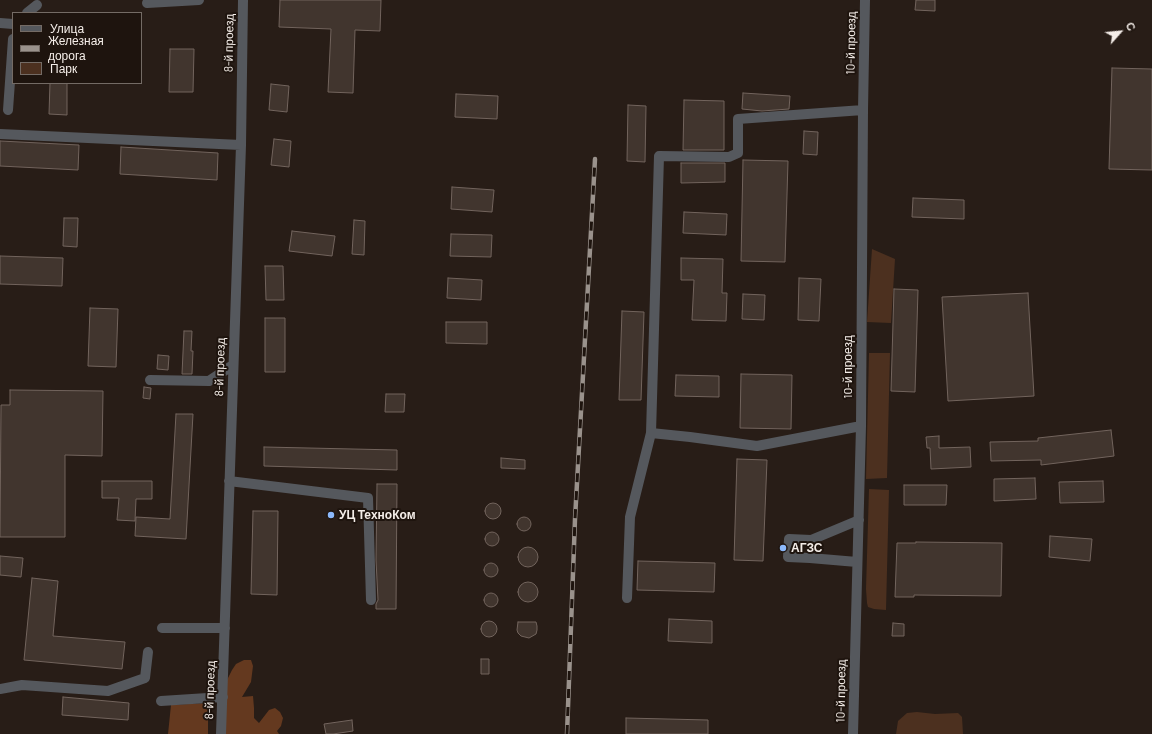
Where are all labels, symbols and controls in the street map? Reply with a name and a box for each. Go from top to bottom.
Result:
street label: 10-й проезд [843,11,859,75]
legend [12,12,142,84]
north arrow [1100,12,1140,52]
street label: 8-й проезд [221,14,237,72]
text: С [1124,20,1139,33]
text: Улица [50,21,84,35]
text: Железная дорога [48,33,104,62]
text: Парк [50,61,77,75]
street label: 10-й проезд [841,335,855,399]
street label: 8-й проезд [212,337,228,397]
place label: УЦ ТехноКом [339,508,416,522]
marker: УЦ ТехноКом [326,510,336,520]
place label: АГЗС [791,541,822,555]
marker: АГЗС [778,543,788,553]
street label: 10-й проезд [833,659,849,723]
street label: 8-й проезд [202,660,218,720]

